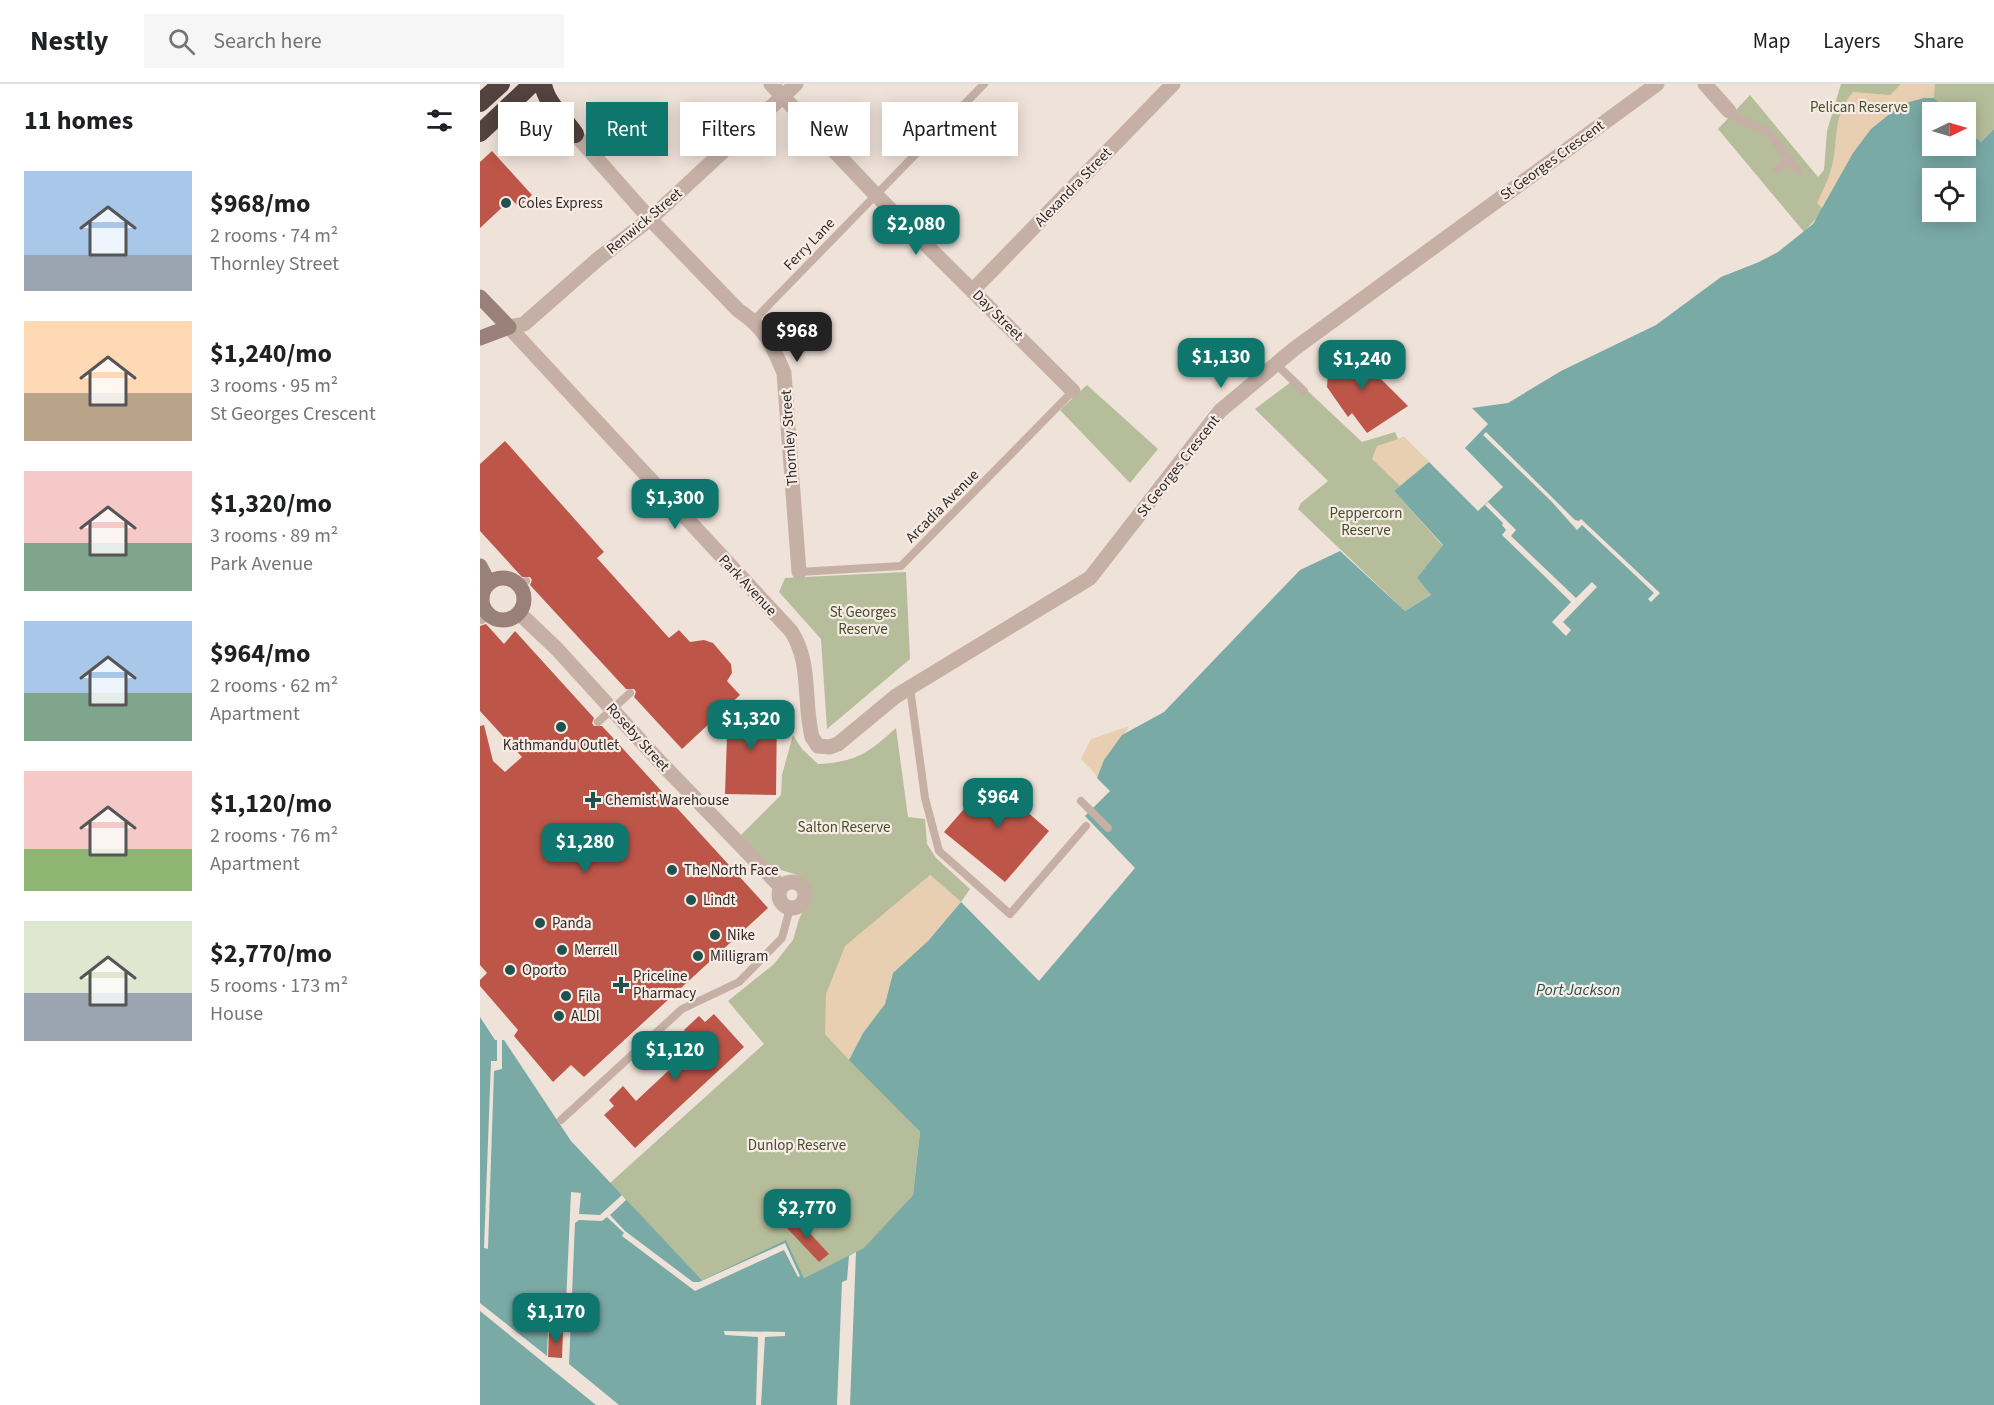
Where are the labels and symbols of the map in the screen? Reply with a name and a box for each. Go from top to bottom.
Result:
park label: Pelican Reserve [1810,97,1908,118]
north arrow [1922,102,1976,156]
street label: St Georges Crescent [1496,115,1609,205]
street label: Alexandra Street [1030,143,1117,232]
street label: Renwick Street [602,183,687,259]
place label: Coles Express [518,193,603,214]
marker: Coles Express [499,196,513,210]
pin: $2,080 [867,205,965,256]
street label: Ferry Lane [779,213,840,275]
street label: Day Street [967,285,1028,346]
pin: $968 [761,312,833,363]
pin: $1,130 [1172,338,1270,389]
pin: $1,240 [1313,340,1411,391]
street label: Thornley Street [776,389,803,487]
street label: St Georges Crescent [1132,411,1225,522]
street label: Arcadia Avenue [901,465,984,548]
pin: $1,300 [626,479,724,530]
park label: Peppercorn Reserve [1330,503,1402,541]
street label: Park Avenue [714,550,782,621]
park label: St Georges Reserve [830,602,896,640]
street label: Roseby Street [601,698,674,776]
pin: $1,320 [702,700,800,751]
marker: Kathmandu Outlet [554,720,568,734]
place label: Kathmandu Outlet [503,735,619,756]
pin: $964 [962,778,1034,829]
place label: Chemist Warehouse [605,790,729,811]
marker: Chemist Warehouse [586,793,600,807]
park label: Salton Reserve [797,817,891,838]
pin: $1,280 [536,823,634,874]
place label: The North Face [684,860,778,881]
marker: The North Face [665,863,679,877]
place label: Lindt [703,890,736,911]
marker: Lindt [684,893,698,907]
place label: Panda [552,913,592,934]
marker: Panda [533,916,547,930]
place label: Nike [727,925,755,946]
marker: Nike [708,928,722,942]
place label: Merrell [574,940,618,961]
marker: Merrell [555,943,569,957]
place label: Milligram [710,946,768,967]
marker: Milligram [691,949,705,963]
place label: Oporto [522,960,567,981]
marker: Oporto [503,963,517,977]
place label: Priceline Pharmacy [633,966,696,1004]
marker: Priceline Pharmacy [614,978,628,992]
water label: Port Jackson [1536,979,1620,1001]
place label: Fila [578,986,601,1007]
marker: Fila [559,989,573,1003]
place label: ALDI [571,1006,600,1027]
marker: ALDI [552,1009,566,1023]
pin: $1,120 [626,1031,724,1082]
park label: Dunlop Reserve [748,1135,846,1156]
pin: $2,770 [758,1189,856,1240]
pin: $1,170 [507,1293,605,1344]

